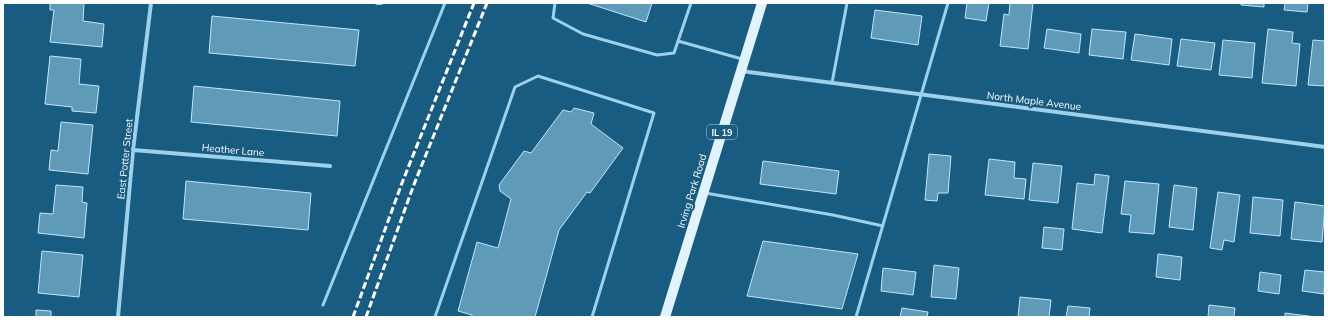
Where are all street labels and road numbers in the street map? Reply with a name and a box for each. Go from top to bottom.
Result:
street label: North Maple Avenue [986,89,1082,113]
street label: East Potter Street [114,118,136,200]
road number: IL 19 [707,125,737,139]
street label: Heather Lane [201,141,265,159]
street label: Irving Park Road [675,152,709,230]

